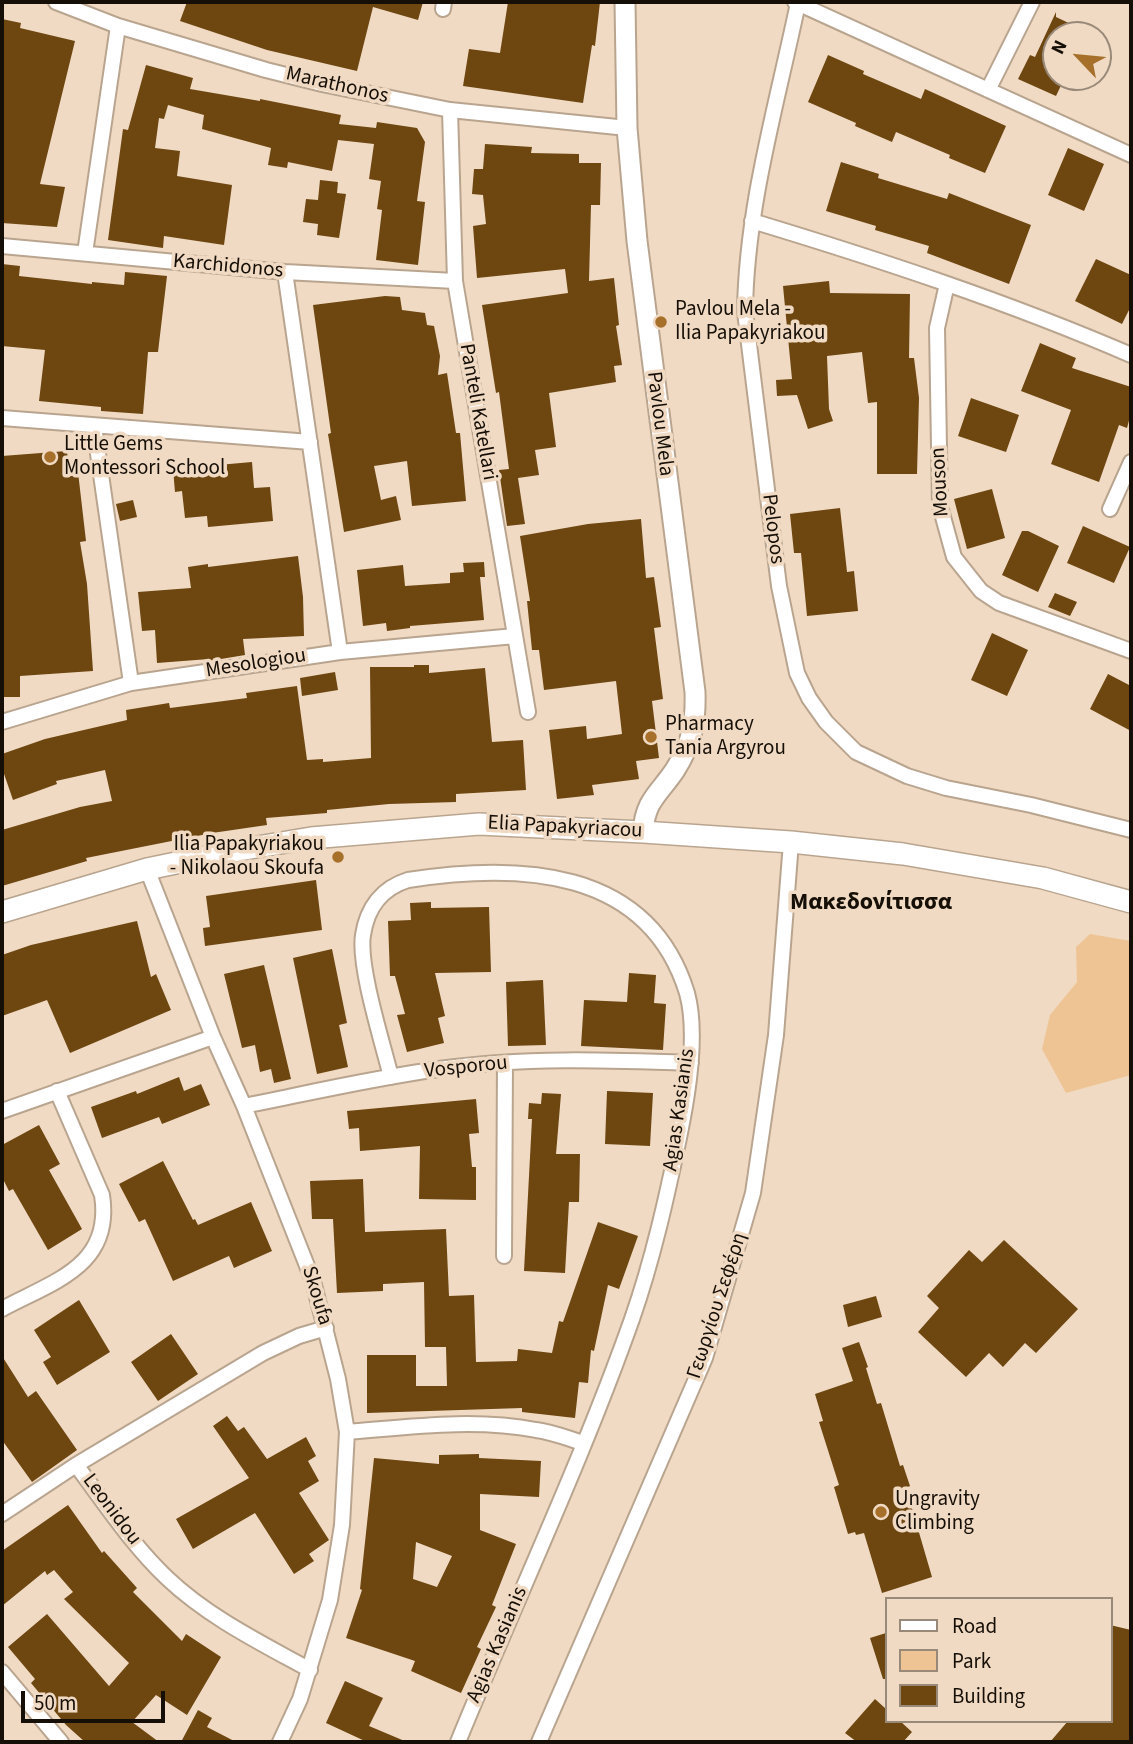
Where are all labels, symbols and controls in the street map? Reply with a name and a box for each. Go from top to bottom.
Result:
north arrow [1042,21,1112,91]
text: N [1045,36,1074,59]
street label: Marathonos [283,62,391,110]
street label: Karchidonos [172,250,284,284]
place label: Pavlou Mela - Ilia Papakyriakou [675,297,825,347]
marker: Pavlou Mela - Ilia Papakyriakou [653,314,669,330]
street label: Panteli Katellari [453,342,501,482]
street label: Pavlou Mela [640,370,678,478]
place label: Little Gems Montessori School [64,432,225,482]
street label: Mouson [927,447,955,517]
marker: Little Gems Montessori School [42,449,58,465]
street label: Pelopos [755,493,789,565]
street label: Mesologiou [204,644,308,684]
place label: Pharmacy Tania Argyrou [665,712,786,762]
marker: Pharmacy Tania Argyrou [643,729,659,745]
street label: Elia Papakyriacou [487,811,643,845]
place label: Ilia Papakyriakou - Nikolaou Skoufa [170,832,324,882]
marker: Ilia Papakyriakou - Nikolaou Skoufa [330,849,346,865]
district label: Μακεδονίτισσα [790,890,952,918]
street label: Agias Kasianis [659,1047,701,1173]
street label: Vosporou [423,1051,509,1085]
street label: Γεωργίου Σεφέρη [683,1230,753,1382]
street label: Skoufa [295,1263,337,1329]
street label: Leonidou [76,1469,146,1551]
place label: Ungravity Climbing [895,1487,980,1537]
marker: Ungravity Climbing [873,1504,889,1520]
street label: Agias Kasianis [462,1583,534,1707]
legend [884,1597,1112,1723]
text: Road [952,1611,997,1641]
text: Park [952,1646,991,1676]
scale bar [24,1678,168,1722]
text: Building [952,1681,1025,1711]
text: 50 m [34,1688,76,1718]

